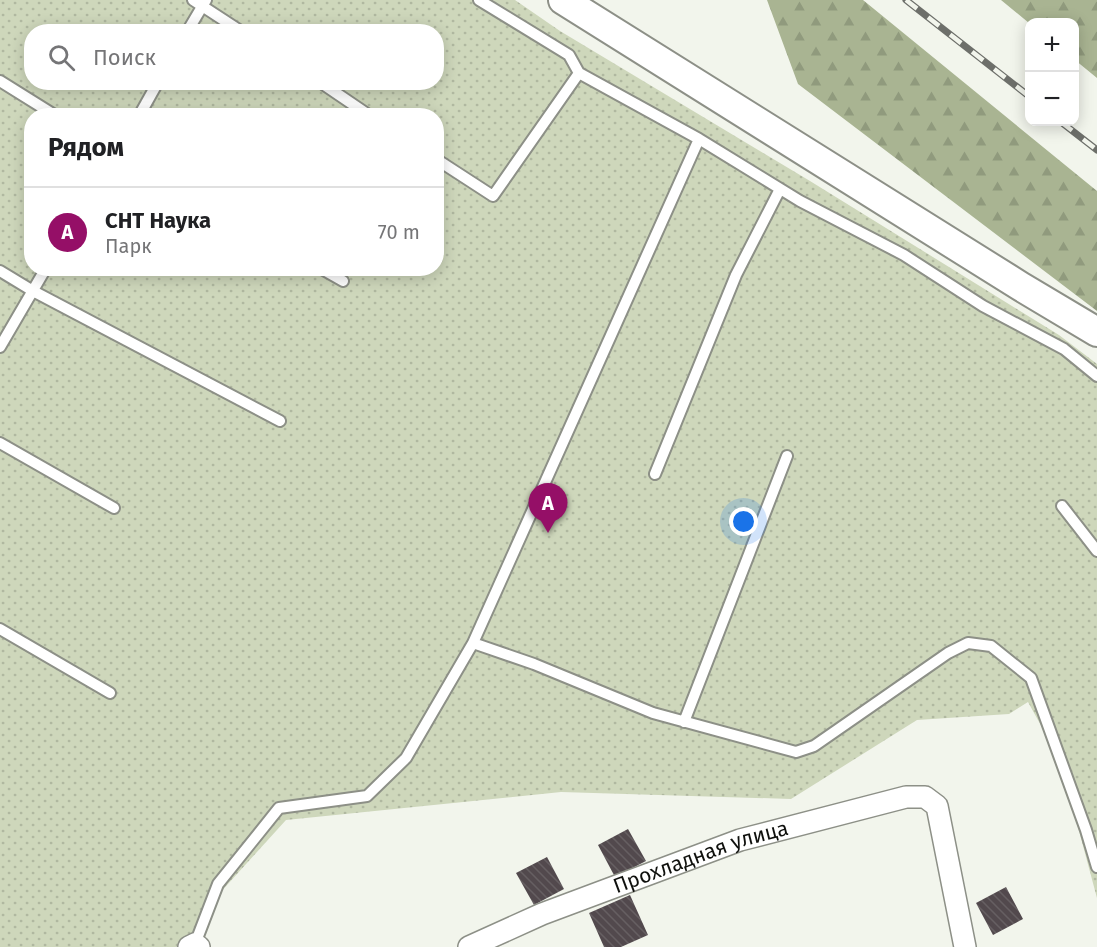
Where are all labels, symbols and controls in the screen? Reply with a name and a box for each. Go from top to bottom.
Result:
map controls [1025,18,1079,126]
button: + [1025,18,1079,72]
search box [24,24,444,90]
icon: search [45,41,78,74]
text: Поиск [93,44,156,71]
button: − [1025,72,1079,126]
text: Рядом [48,132,124,163]
text: СНТ Наука [105,207,211,234]
text: A [62,220,73,244]
text: 70 m [378,220,420,244]
text: Парк [105,234,152,258]
pin: A [528,484,568,533]
your location [729,507,758,536]
street label: Прохладная улица [610,815,791,899]

